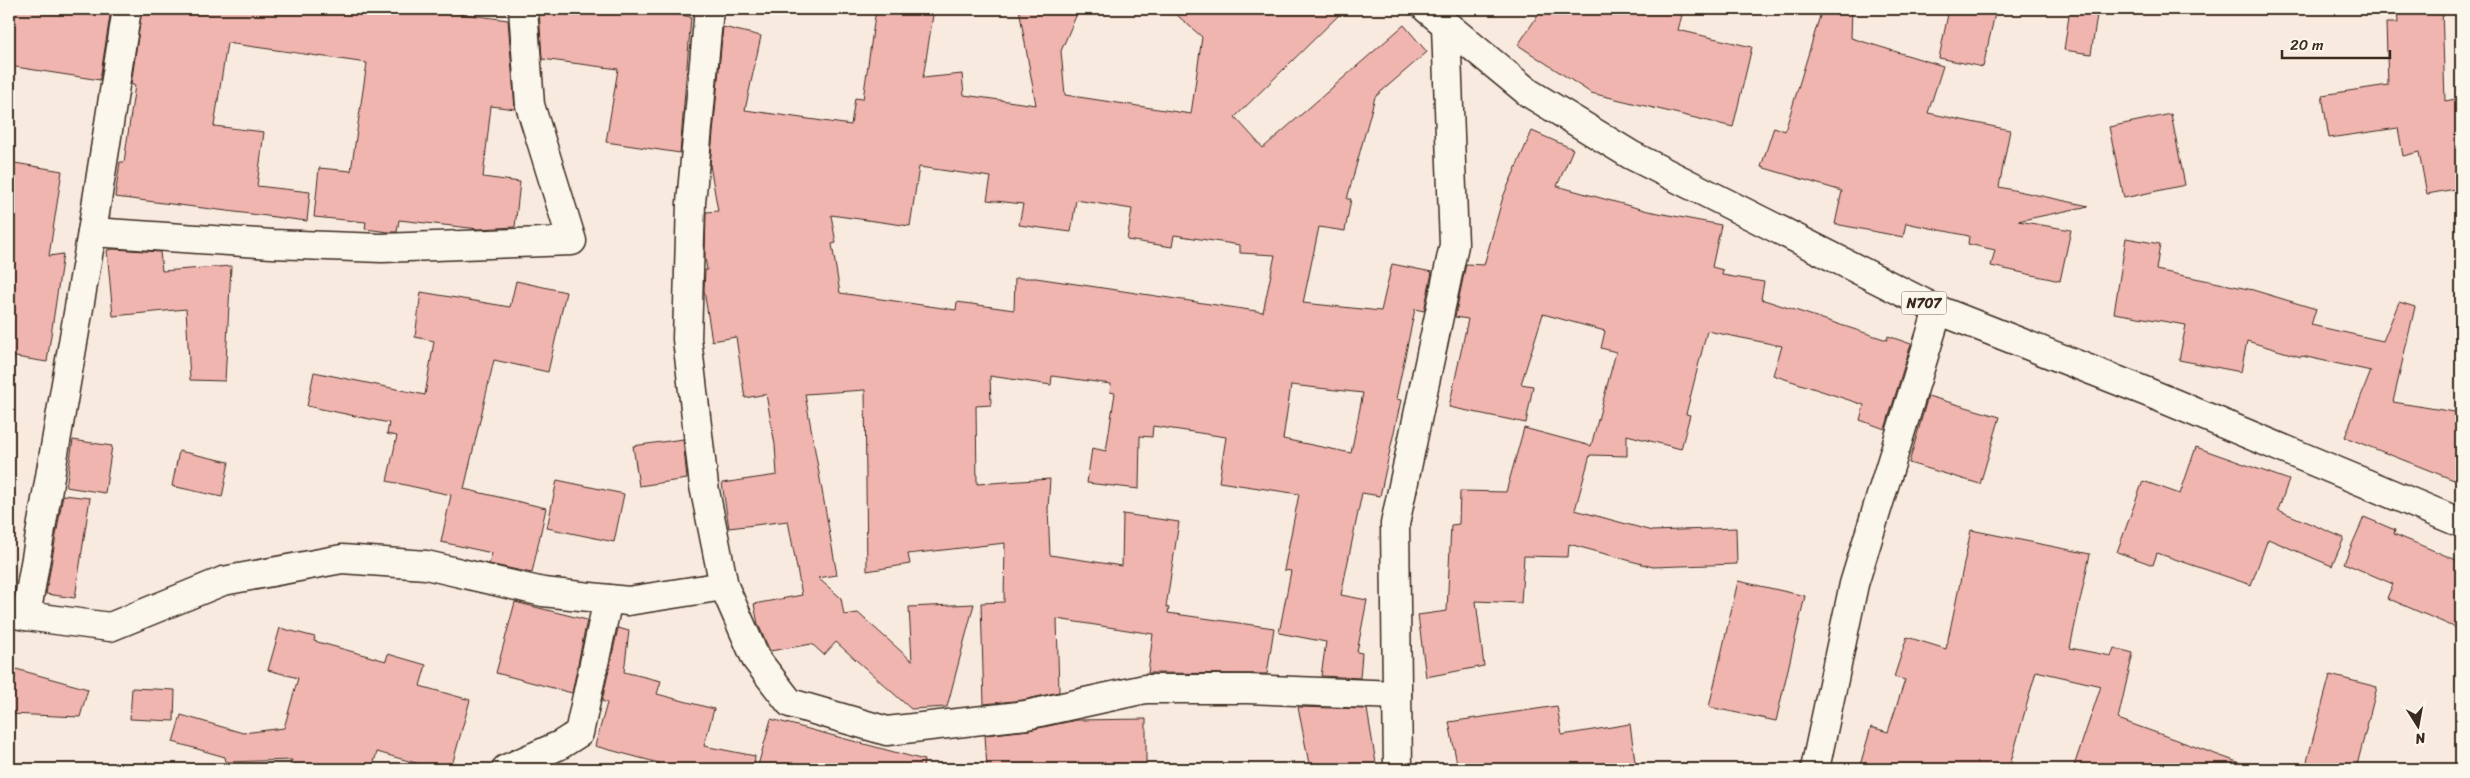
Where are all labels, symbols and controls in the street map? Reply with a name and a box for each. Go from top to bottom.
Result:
scale bar [2282,28,2390,60]
text: 20 m [2290,32,2324,58]
road number: N707 [1902,292,1946,314]
north arrow [2392,700,2442,750]
text: N [2413,725,2429,752]

